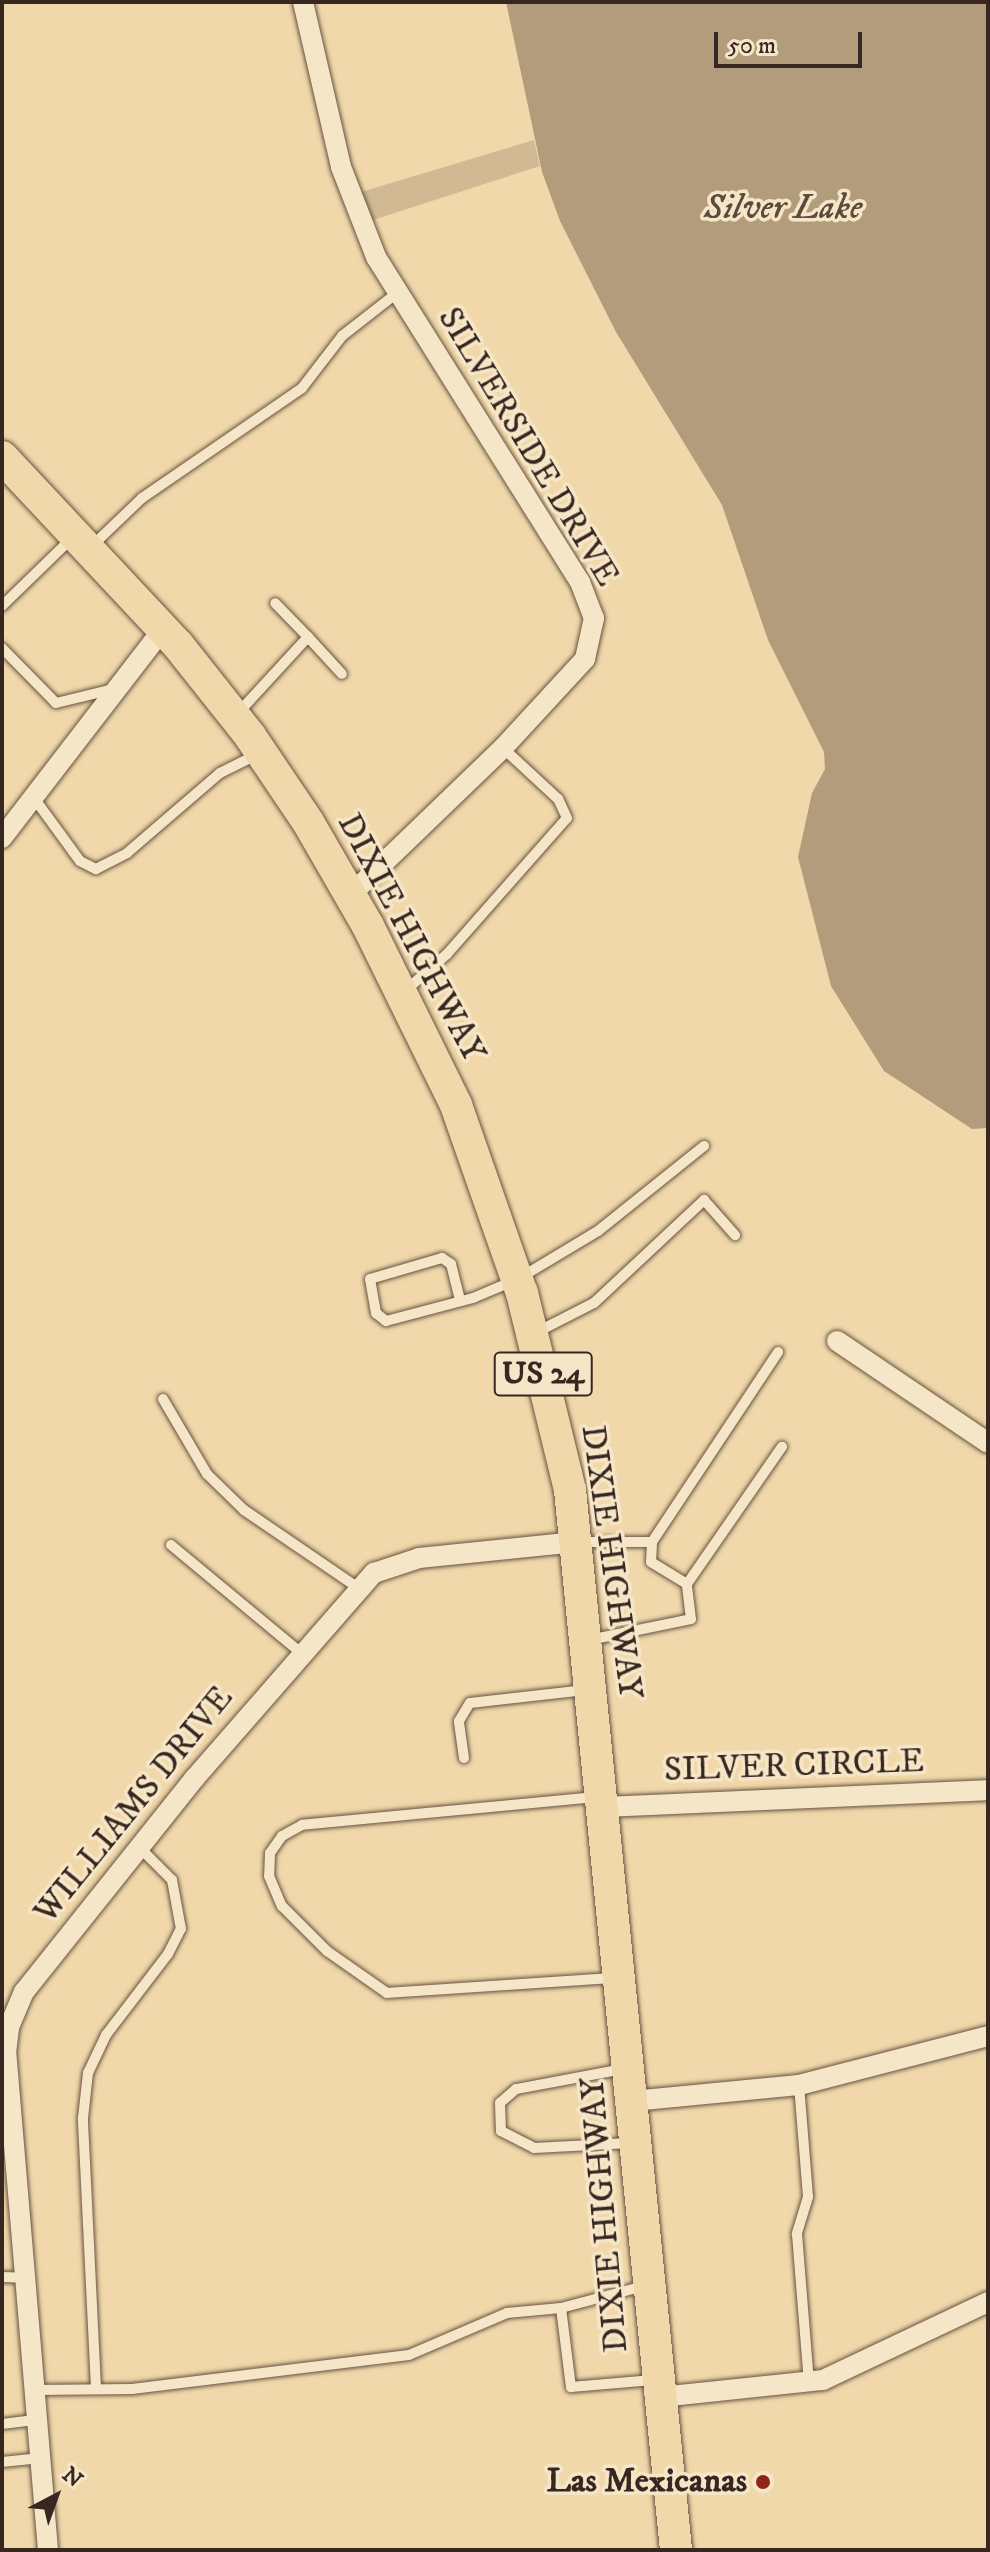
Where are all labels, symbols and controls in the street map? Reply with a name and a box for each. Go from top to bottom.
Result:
scale bar [718,16,866,66]
text: 50 m [728,31,776,61]
water label: Silver Lake [704,186,862,230]
street label: SILVERSIDE DRIVE [429,300,627,594]
street label: DIXIE HIGHWAY [328,807,494,1069]
road number: US 24 [493,1346,593,1402]
street label: DIXIE HIGHWAY [572,1422,650,1702]
street label: WILLIAMS DRIVE [26,1678,242,1932]
street label: SILVER CIRCLE [663,1741,925,1791]
street label: DIXIE HIGHWAY [573,2076,637,2354]
north arrow [16,2456,96,2536]
text: N [56,2461,88,2494]
place label: Las Mexicanas [547,2462,747,2502]
marker: Las Mexicanas [754,2473,772,2491]

